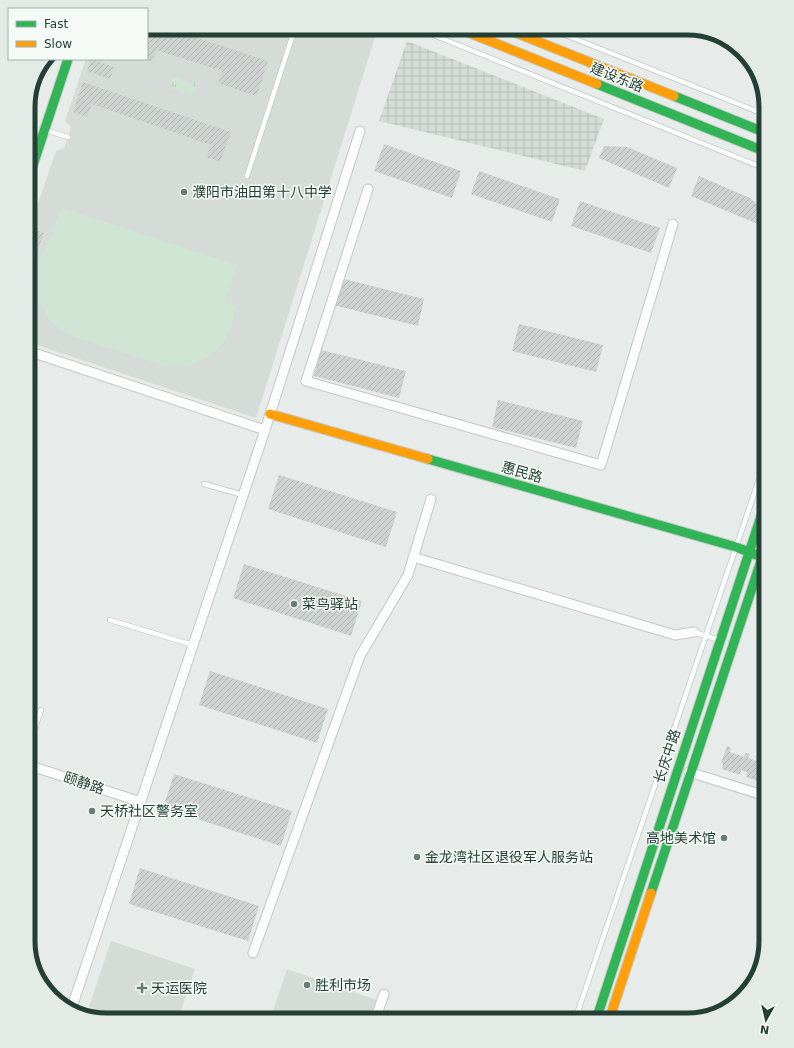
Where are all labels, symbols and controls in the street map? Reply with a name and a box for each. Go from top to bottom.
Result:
legend [8,8,148,60]
text: Fast [44,17,68,31]
text: Slow [44,37,72,51]
street label: 建设东路 [588,59,646,95]
place label: 濮阳市油田第十八中学 [192,184,332,200]
marker: 濮阳市油田第十八中学 [179,187,189,197]
street label: 惠民路 [500,459,544,485]
place label: 菜鸟驿站 [302,596,358,612]
marker: 菜鸟驿站 [289,599,299,609]
street label: 长庆中路 [651,727,683,785]
street label: 颐静路 [62,769,106,797]
place label: 天桥社区警务室 [100,803,198,819]
marker: 天桥社区警务室 [87,806,97,816]
place label: 高地美术馆 [646,830,716,846]
marker: 高地美术馆 [719,833,729,843]
place label: 金龙湾社区退役军人服务站 [425,849,593,865]
marker: 金龙湾社区退役军人服务站 [412,852,422,862]
place label: 胜利市场 [315,977,371,993]
place label: 天运医院 [151,980,207,996]
marker: 胜利市场 [302,980,312,990]
marker: 天运医院 [136,982,148,994]
north arrow [746,1000,786,1040]
text: N [759,1022,770,1036]

